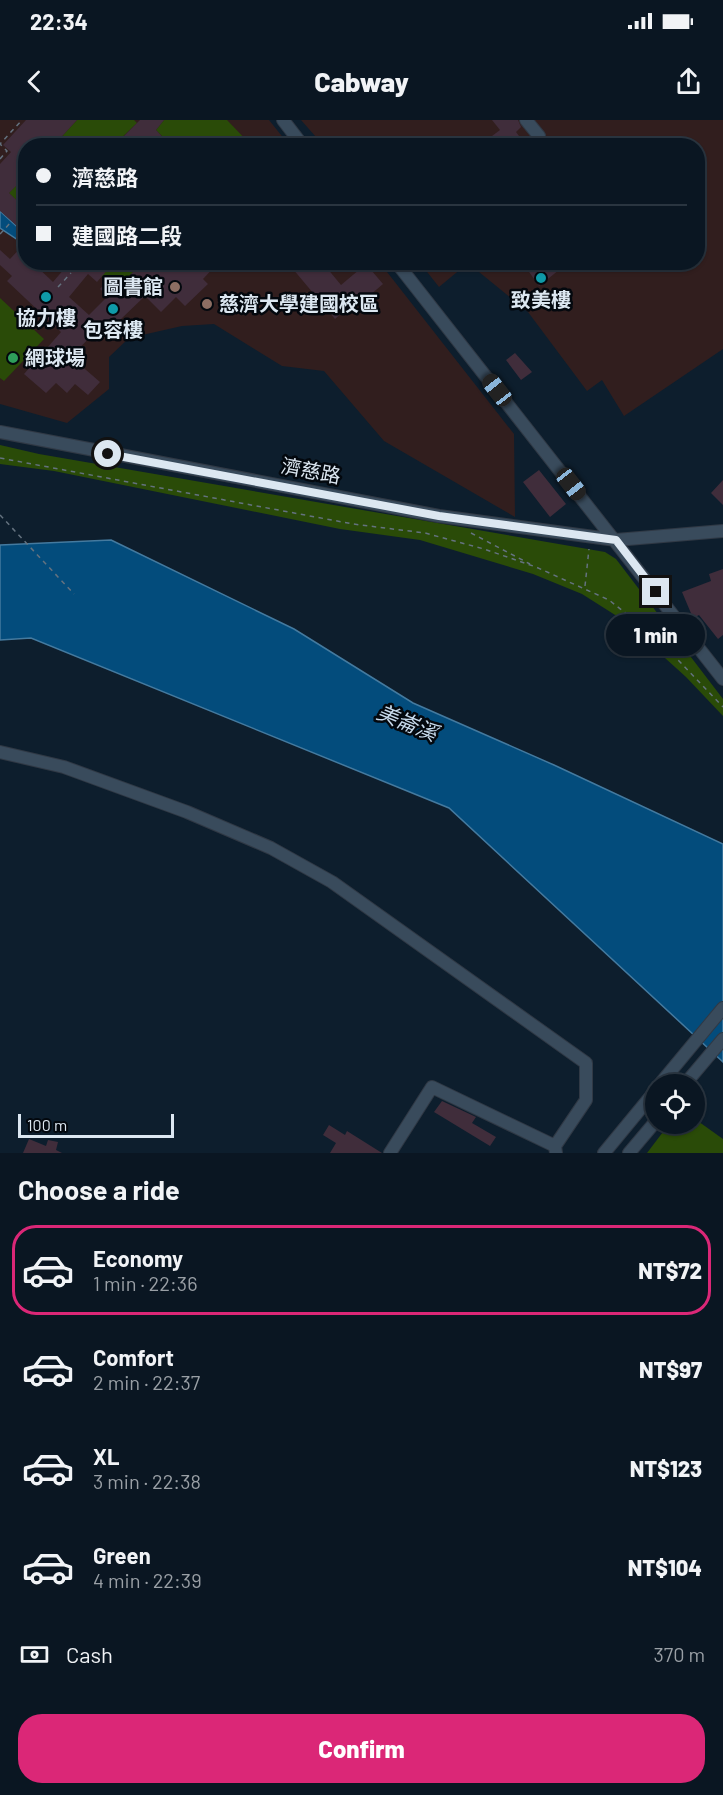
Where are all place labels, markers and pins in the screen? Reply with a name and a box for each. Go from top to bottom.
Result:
marker: 致美樓 [534,271,548,285]
place label: 圖書館 [103,274,163,298]
marker: 圖書館 [168,280,182,294]
place label: 致美樓 [511,287,571,311]
marker: 協力樓 [39,290,53,304]
place label: 慈濟大學建國校區 [219,291,379,315]
marker: 慈濟大學建國校區 [200,297,214,311]
marker: 包容樓 [106,302,120,316]
place label: 協力樓 [16,305,76,329]
place label: 包容樓 [83,317,143,341]
place label: 網球場 [25,345,85,369]
marker: 網球場 [6,351,20,365]

